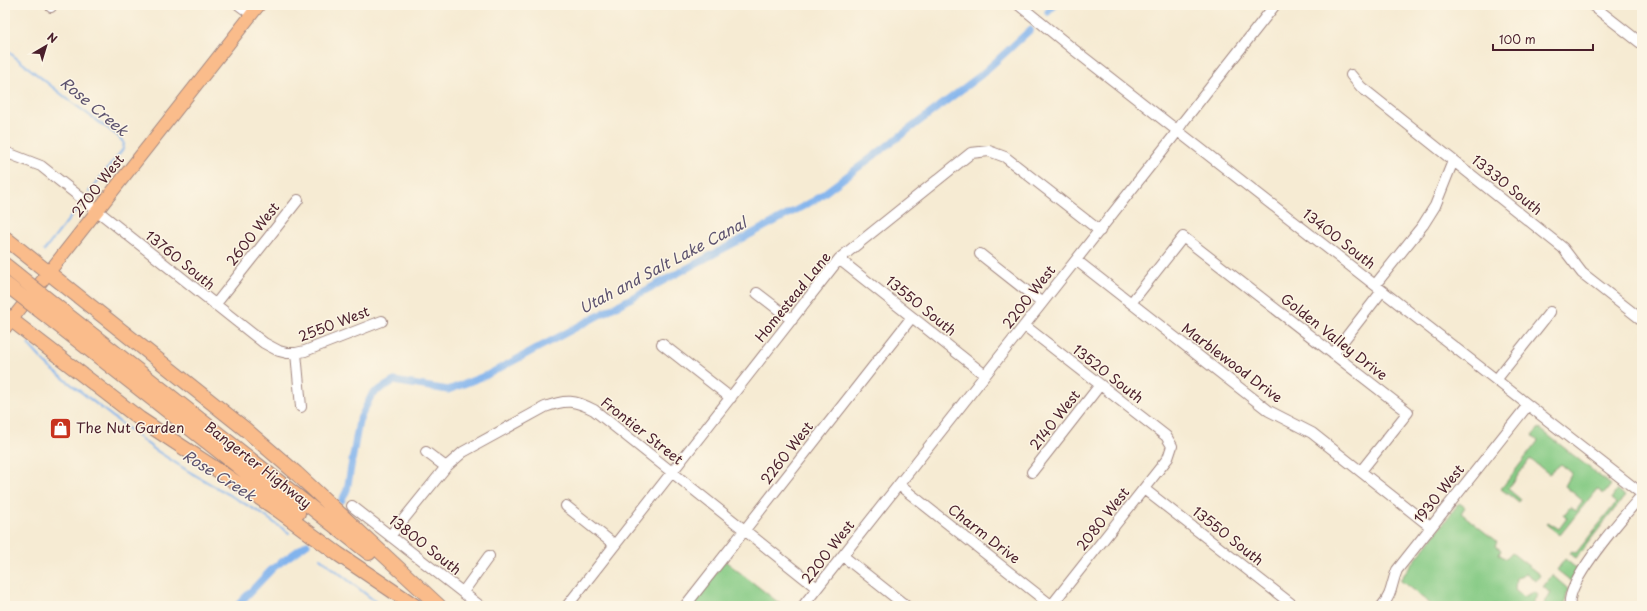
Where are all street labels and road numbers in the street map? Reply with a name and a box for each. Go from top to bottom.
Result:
street label: 2700 West [66,149,129,222]
street label: 13330 South [1467,150,1547,220]
street label: 2600 West [221,197,284,270]
street label: 13400 South [1298,203,1380,274]
street label: 13760 South [141,225,220,294]
street label: Homestead Lane [750,247,836,346]
street label: 2200 West [997,260,1060,333]
street label: 13550 South [882,271,961,341]
street label: Golden Valley Drive [1276,288,1392,385]
street label: 2550 West [295,300,373,347]
street label: Marblewood Drive [1177,318,1287,408]
street label: 13520 South [1068,339,1148,408]
street label: 2140 West [1024,385,1085,454]
street label: Frontier Street [597,392,688,470]
street label: Bangerter Highway [201,416,316,513]
street label: 2260 West [755,417,818,489]
street label: 1930 West [1408,459,1469,528]
street label: 2080 West [1071,482,1134,555]
street label: Charm Drive [944,499,1025,569]
street label: 13550 South [1188,501,1268,570]
street label: 13800 South [385,510,466,580]
street label: 2200 West [796,515,859,588]

